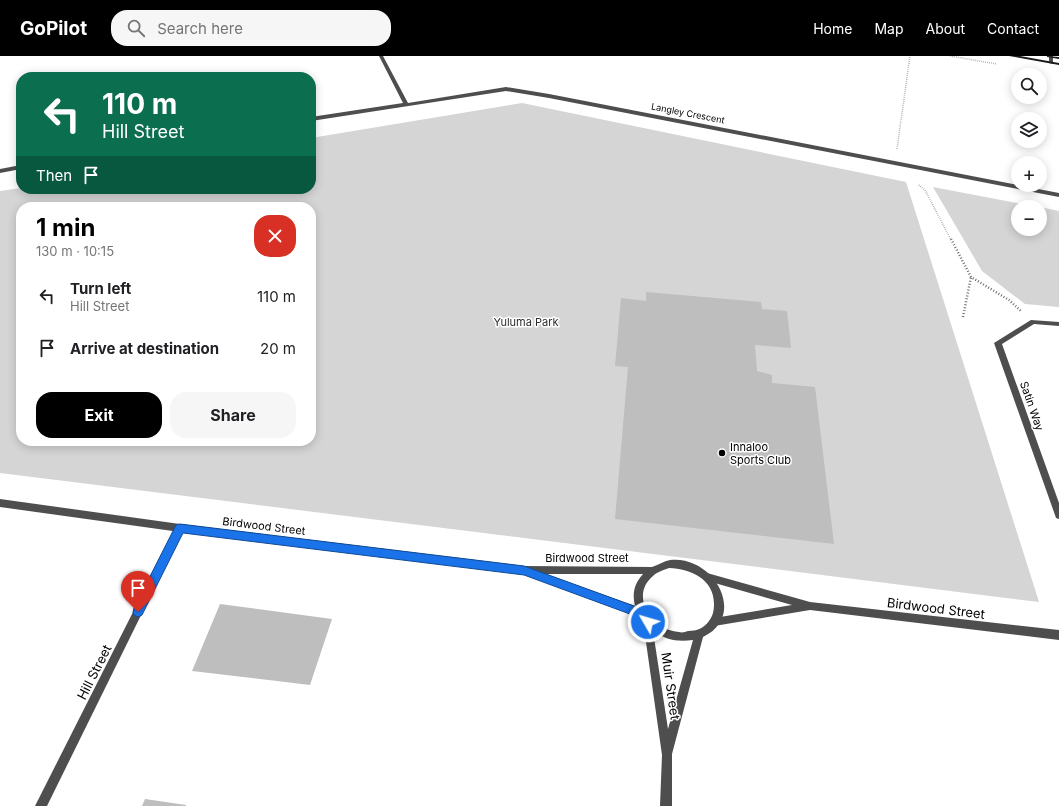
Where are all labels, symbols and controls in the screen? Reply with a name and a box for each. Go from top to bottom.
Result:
search box [111,10,391,46]
text: GoPilot [20,17,87,40]
icon: search [125,17,147,39]
text: Search here [157,19,243,38]
text: Home [813,20,852,37]
text: Map [874,20,904,37]
text: About [926,20,965,37]
text: Contact [987,20,1039,37]
map controls [1011,68,1047,236]
button: search [1011,68,1047,104]
text: 110 m [102,87,177,121]
icon: left [36,88,88,140]
street label: Langley Crescent [650,101,726,125]
button: layers [1011,112,1047,148]
text: Hill Street [102,121,184,142]
button: + [1011,156,1047,192]
icon: arrive [80,164,102,186]
text: Then [36,166,72,185]
button: − [1011,200,1047,236]
text: 1 min [36,213,95,242]
button: close [254,215,296,257]
text: 130 m · 10:15 [36,243,114,259]
text: Turn left [70,279,131,298]
icon: left [36,285,58,307]
text: 110 m [257,287,296,306]
text: Hill Street [70,298,129,314]
park label: Yuluma Park [493,315,559,329]
icon: arrive [36,337,58,359]
text: Arrive at destination [70,339,219,358]
text: 20 m [260,339,296,358]
street label: Satin Way [1017,379,1047,433]
button: Exit [36,392,162,438]
button: Share [170,392,296,438]
place label: Innaloo Sports Club [730,440,791,467]
marker: Innaloo Sports Club [717,448,727,458]
street label: Birdwood Street [222,514,307,538]
street label: Birdwood Street [545,551,629,565]
pin [121,571,155,612]
icon: arrive [127,577,149,599]
street label: Birdwood Street [886,594,986,622]
position arrow [627,601,669,643]
street label: Hill Street [73,642,115,702]
street label: Muir Street [658,651,684,721]

